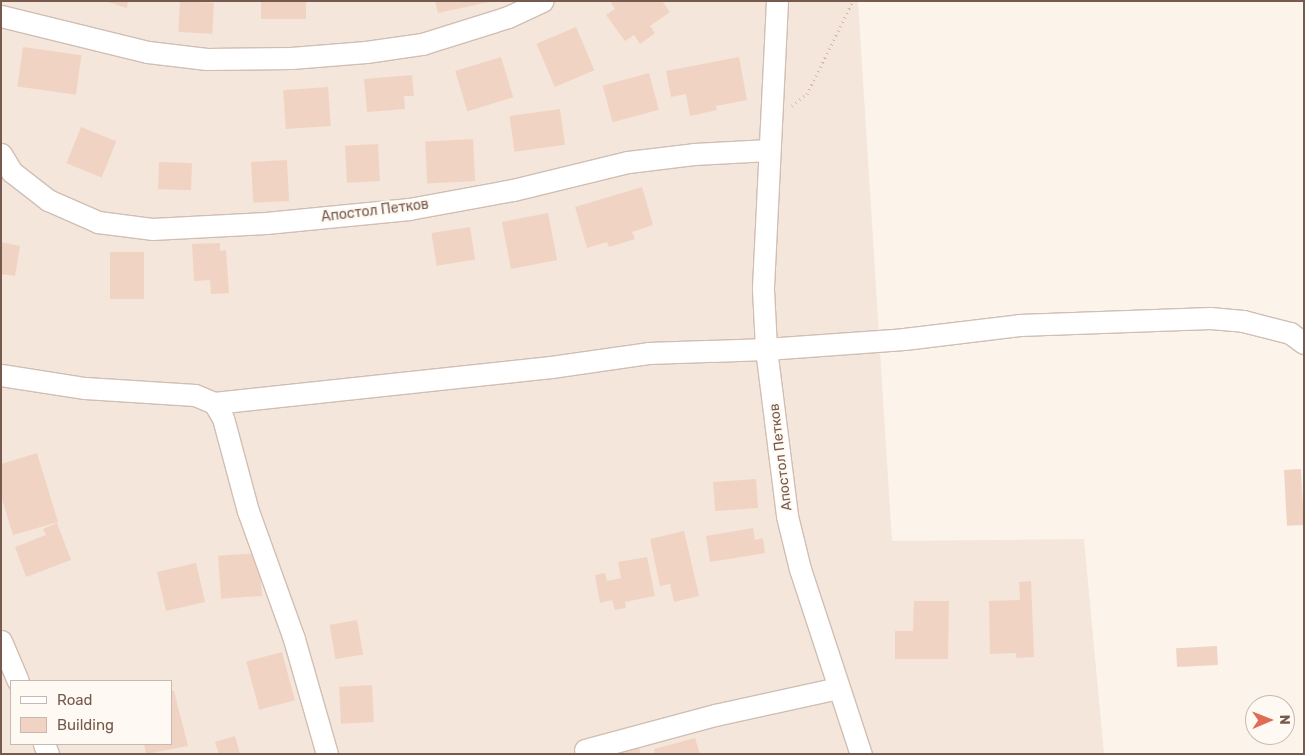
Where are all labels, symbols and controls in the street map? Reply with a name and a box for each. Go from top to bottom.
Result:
street label: Апостол Петков [320,196,430,226]
street label: Апостол Петков [766,402,796,512]
legend [10,680,172,745]
text: Road [57,691,93,709]
north arrow [1245,695,1295,745]
text: N [1276,715,1293,725]
text: Building [57,716,114,734]

